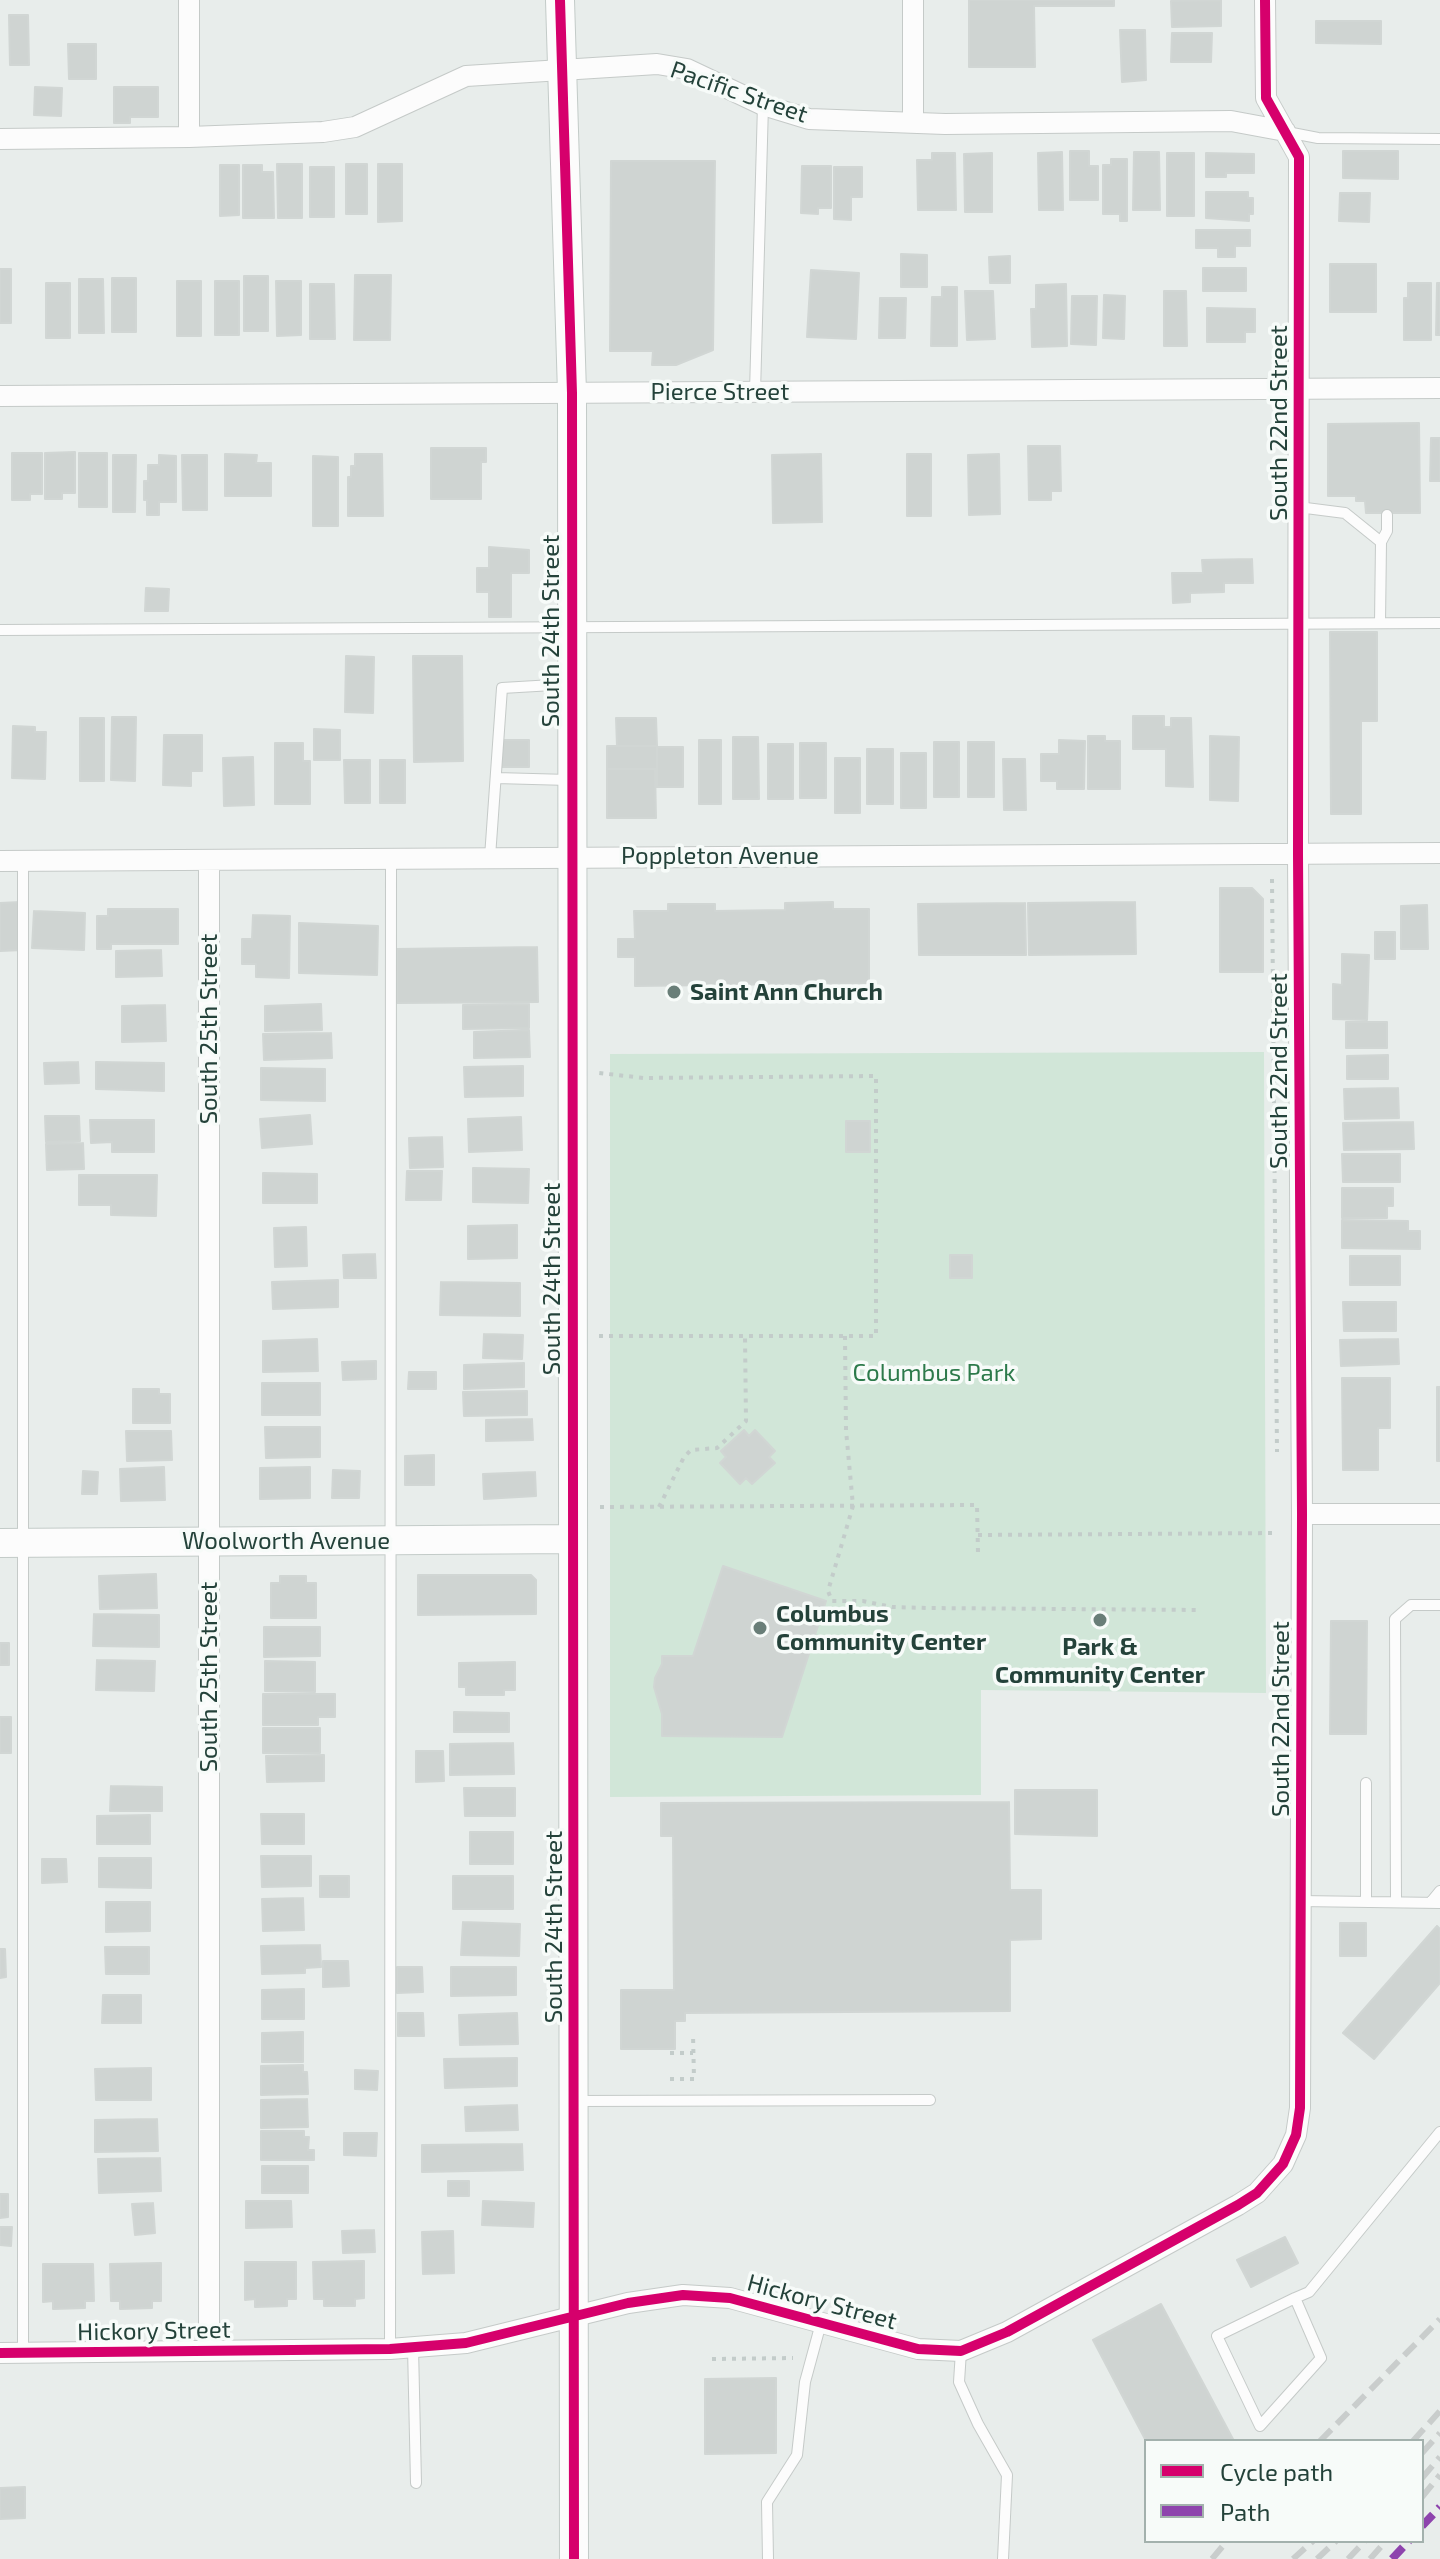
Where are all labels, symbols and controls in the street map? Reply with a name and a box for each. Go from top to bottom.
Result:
street label: Pacific Street [667,55,811,129]
street label: South 22nd Street [1265,325,1293,521]
street label: Pierce Street [651,378,789,406]
street label: South 24th Street [537,535,565,727]
street label: Poppleton Avenue [621,842,819,870]
street label: South 25th Street [195,934,223,1124]
street label: South 22nd Street [1265,973,1293,1169]
place label: Saint Ann Church [690,978,883,1006]
marker: Saint Ann Church [665,983,683,1001]
street label: South 24th Street [538,1183,566,1375]
park label: Columbus Park [852,1359,1016,1387]
street label: Woolworth Avenue [182,1527,390,1555]
street label: South 25th Street [195,1582,223,1772]
place label: Columbus Community Center [776,1600,986,1656]
marker: Park & Community Center [1091,1611,1109,1629]
marker: Columbus Community Center [751,1619,769,1637]
street label: South 22nd Street [1267,1621,1295,1817]
place label: Park & Community Center [995,1633,1205,1689]
street label: South 24th Street [540,1831,568,2023]
street label: Hickory Street [744,2268,900,2336]
street label: Hickory Street [77,2315,231,2347]
legend [1144,2439,1424,2543]
text: Cycle path [1220,2457,1333,2486]
text: Path [1220,2497,1270,2526]

